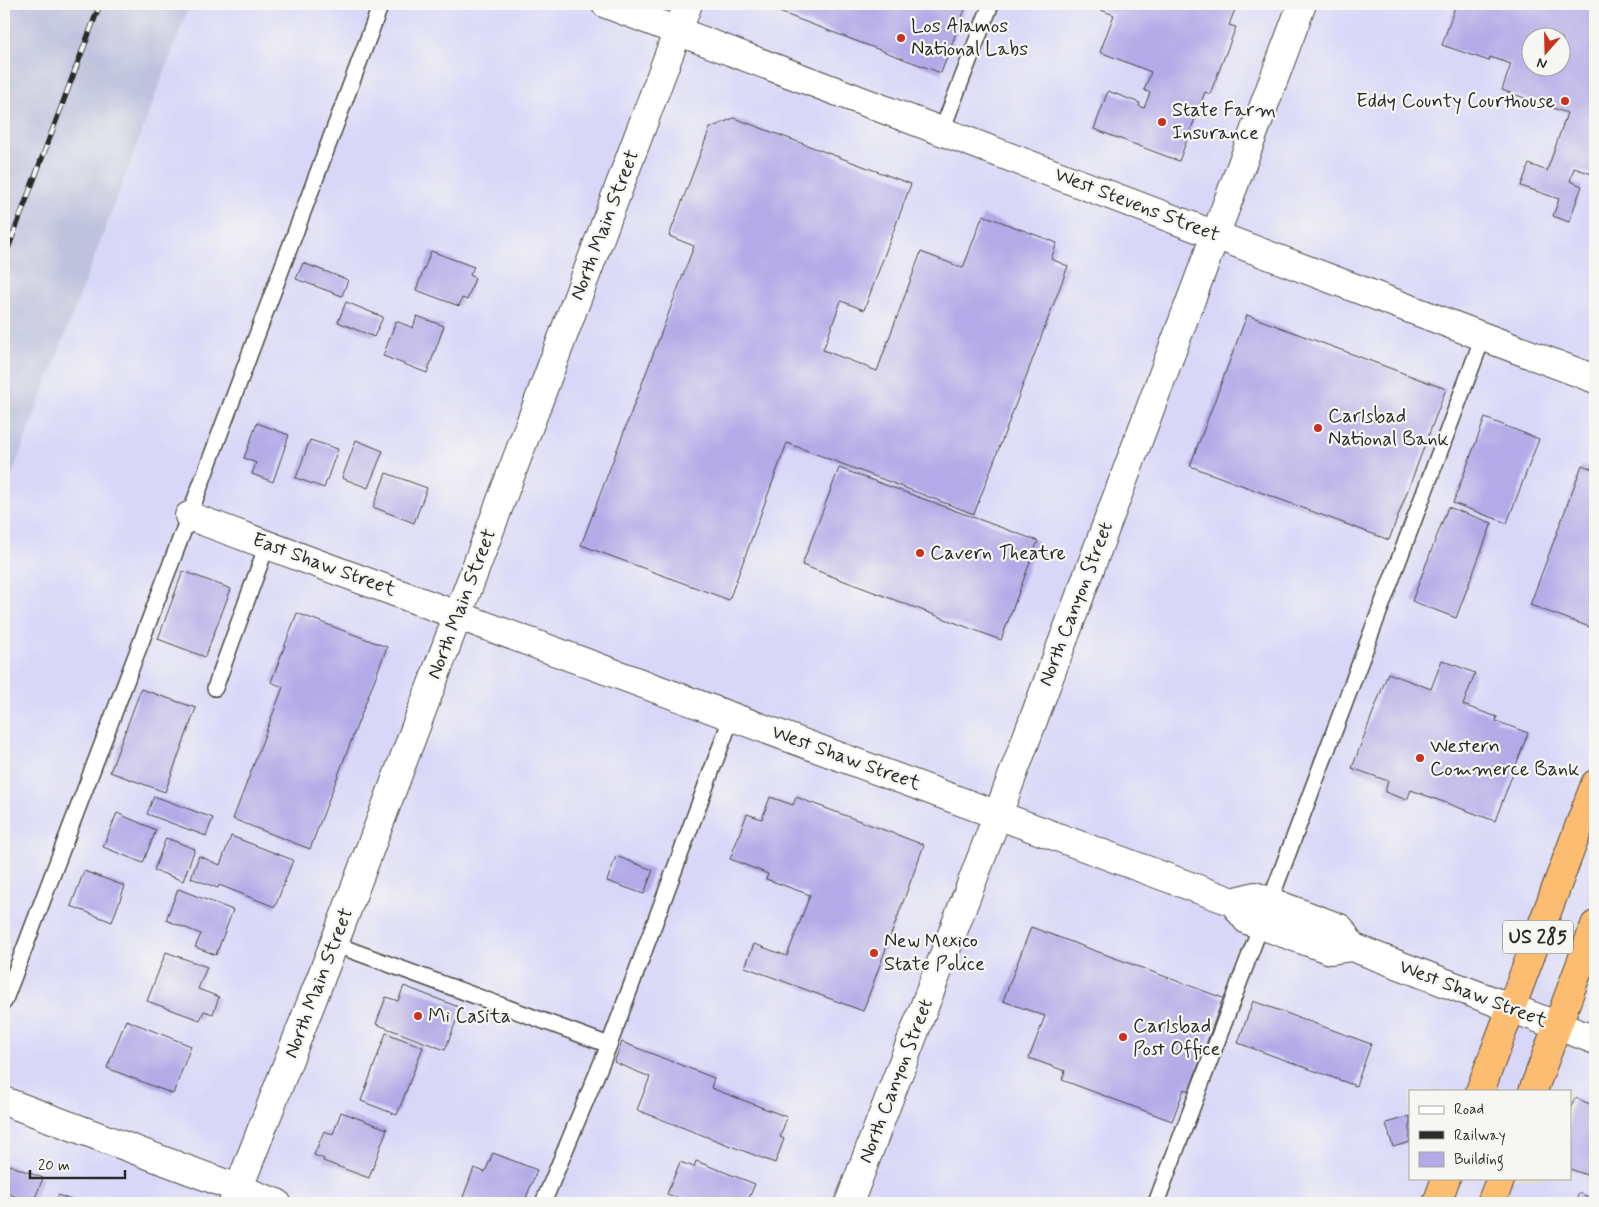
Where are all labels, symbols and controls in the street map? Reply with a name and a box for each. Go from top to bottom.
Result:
place label: Los Alamos National Labs [911,13,1028,63]
north arrow [1522,28,1572,78]
marker: Los Alamos National Labs [895,32,907,44]
text: N [1534,53,1549,73]
place label: Eddy County Courthouse [1356,88,1555,115]
marker: Eddy County Courthouse [1559,95,1571,107]
place label: State Farm Insurance [1172,97,1276,147]
marker: State Farm Insurance [1156,116,1168,128]
street label: North Main Street [564,146,646,304]
street label: West Stevens Street [1051,161,1223,249]
place label: Carlsbad National Bank [1328,403,1449,453]
marker: Carlsbad National Bank [1312,422,1324,434]
street label: North Canyon Street [1032,518,1120,690]
street label: North Main Street [421,525,503,683]
street label: East Shaw Street [248,526,400,604]
place label: Cavern Theatre [930,540,1066,567]
marker: Cavern Theatre [914,547,926,559]
street label: West Shaw Street [768,719,924,798]
place label: Western Commerce Bank [1430,733,1579,783]
marker: Western Commerce Bank [1414,752,1426,764]
street label: North Main Street [278,904,360,1062]
road number: US 285 [1503,920,1573,954]
place label: New Mexico State Police [884,928,985,978]
marker: New Mexico State Police [868,947,880,959]
street label: West Shaw Street [1395,953,1551,1035]
street label: North Canyon Street [852,995,940,1167]
place label: Mi Casita [428,1003,511,1030]
marker: Mi Casita [412,1010,424,1022]
place label: Carlsbad Post Office [1133,1013,1220,1063]
marker: Carlsbad Post Office [1117,1031,1129,1043]
legend [1409,1090,1572,1180]
text: Road [1454,1100,1484,1120]
text: Railway [1454,1126,1506,1146]
scale bar [30,1147,125,1179]
text: Building [1454,1150,1504,1171]
text: 20 m [38,1156,70,1176]

